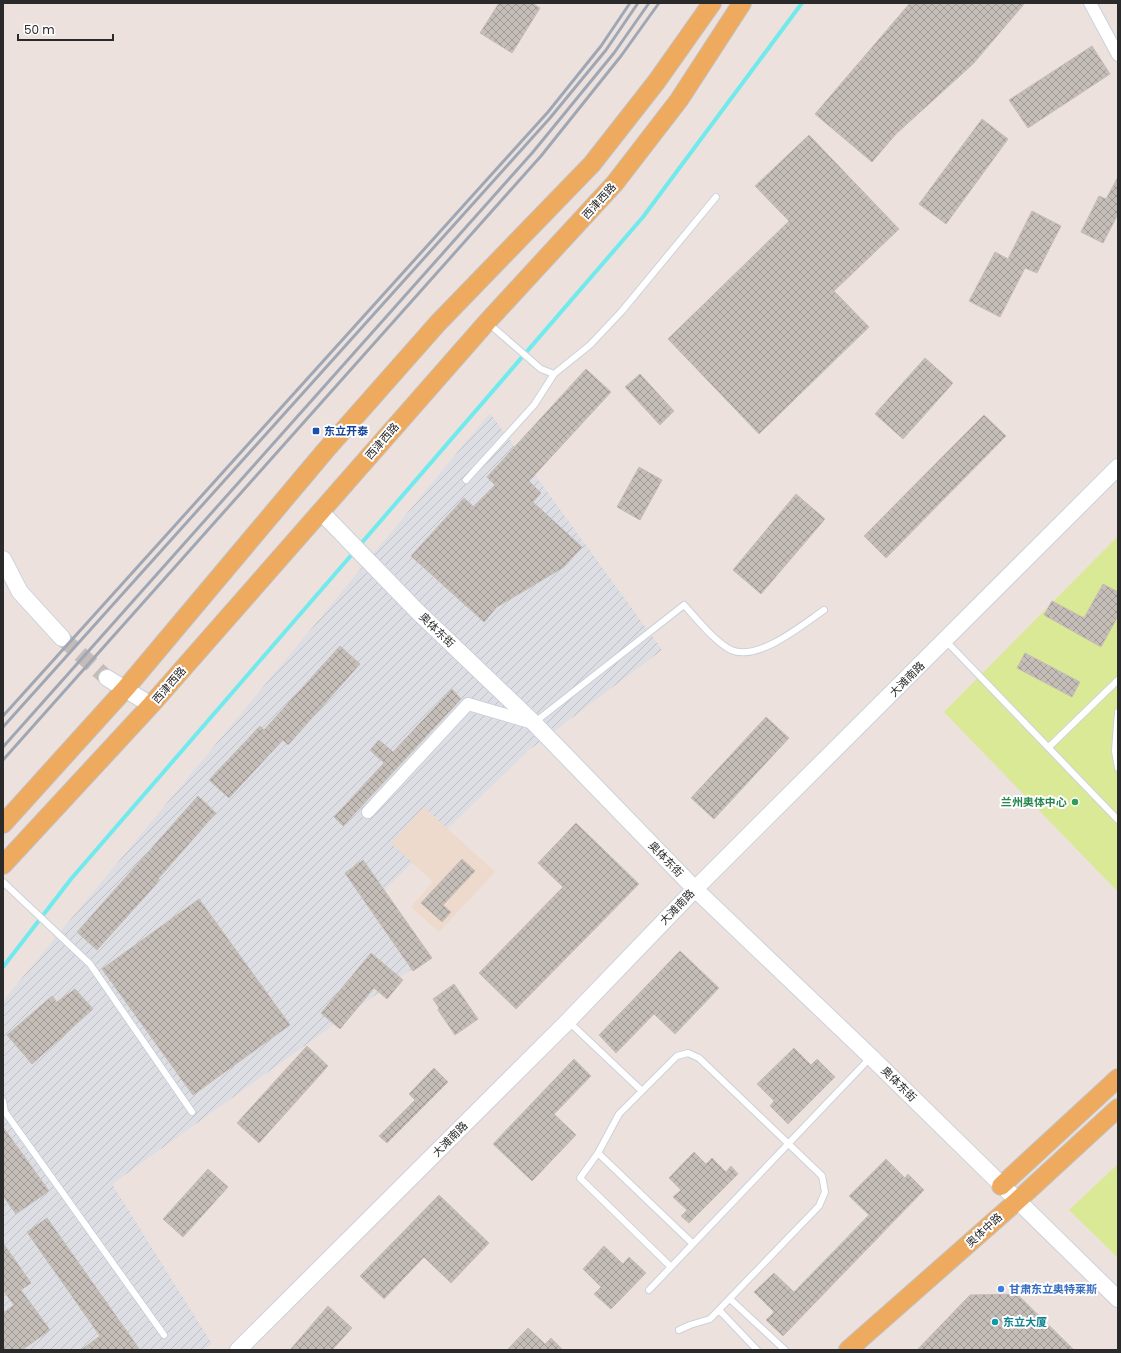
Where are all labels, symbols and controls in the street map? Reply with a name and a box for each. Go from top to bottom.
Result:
scale bar [18,16,113,42]
text: 50 m [24,21,55,38]
street label: 西津西路 [578,179,620,223]
street label: 西津西路 [362,419,402,463]
place label: 东立开泰 [324,423,369,439]
marker: 东立开泰 [311,426,321,436]
street label: 奥体东街 [416,609,458,651]
street label: 大滩南路 [886,658,928,700]
street label: 西津西路 [149,663,189,707]
place label: 兰州奥体中心 [1001,794,1067,810]
marker: 兰州奥体中心 [1070,797,1080,807]
street label: 奥体东街 [645,838,687,880]
street label: 大滩南路 [656,886,698,928]
street label: 奥体东街 [878,1063,920,1105]
street label: 大滩南路 [429,1118,471,1160]
street label: 奥体中路 [962,1209,1006,1251]
place label: 甘肃东立奥特莱斯 [1009,1281,1097,1297]
marker: 甘肃东立奥特莱斯 [996,1284,1006,1294]
place label: 东立大厦 [1003,1314,1047,1330]
marker: 东立大厦 [990,1317,1000,1327]

